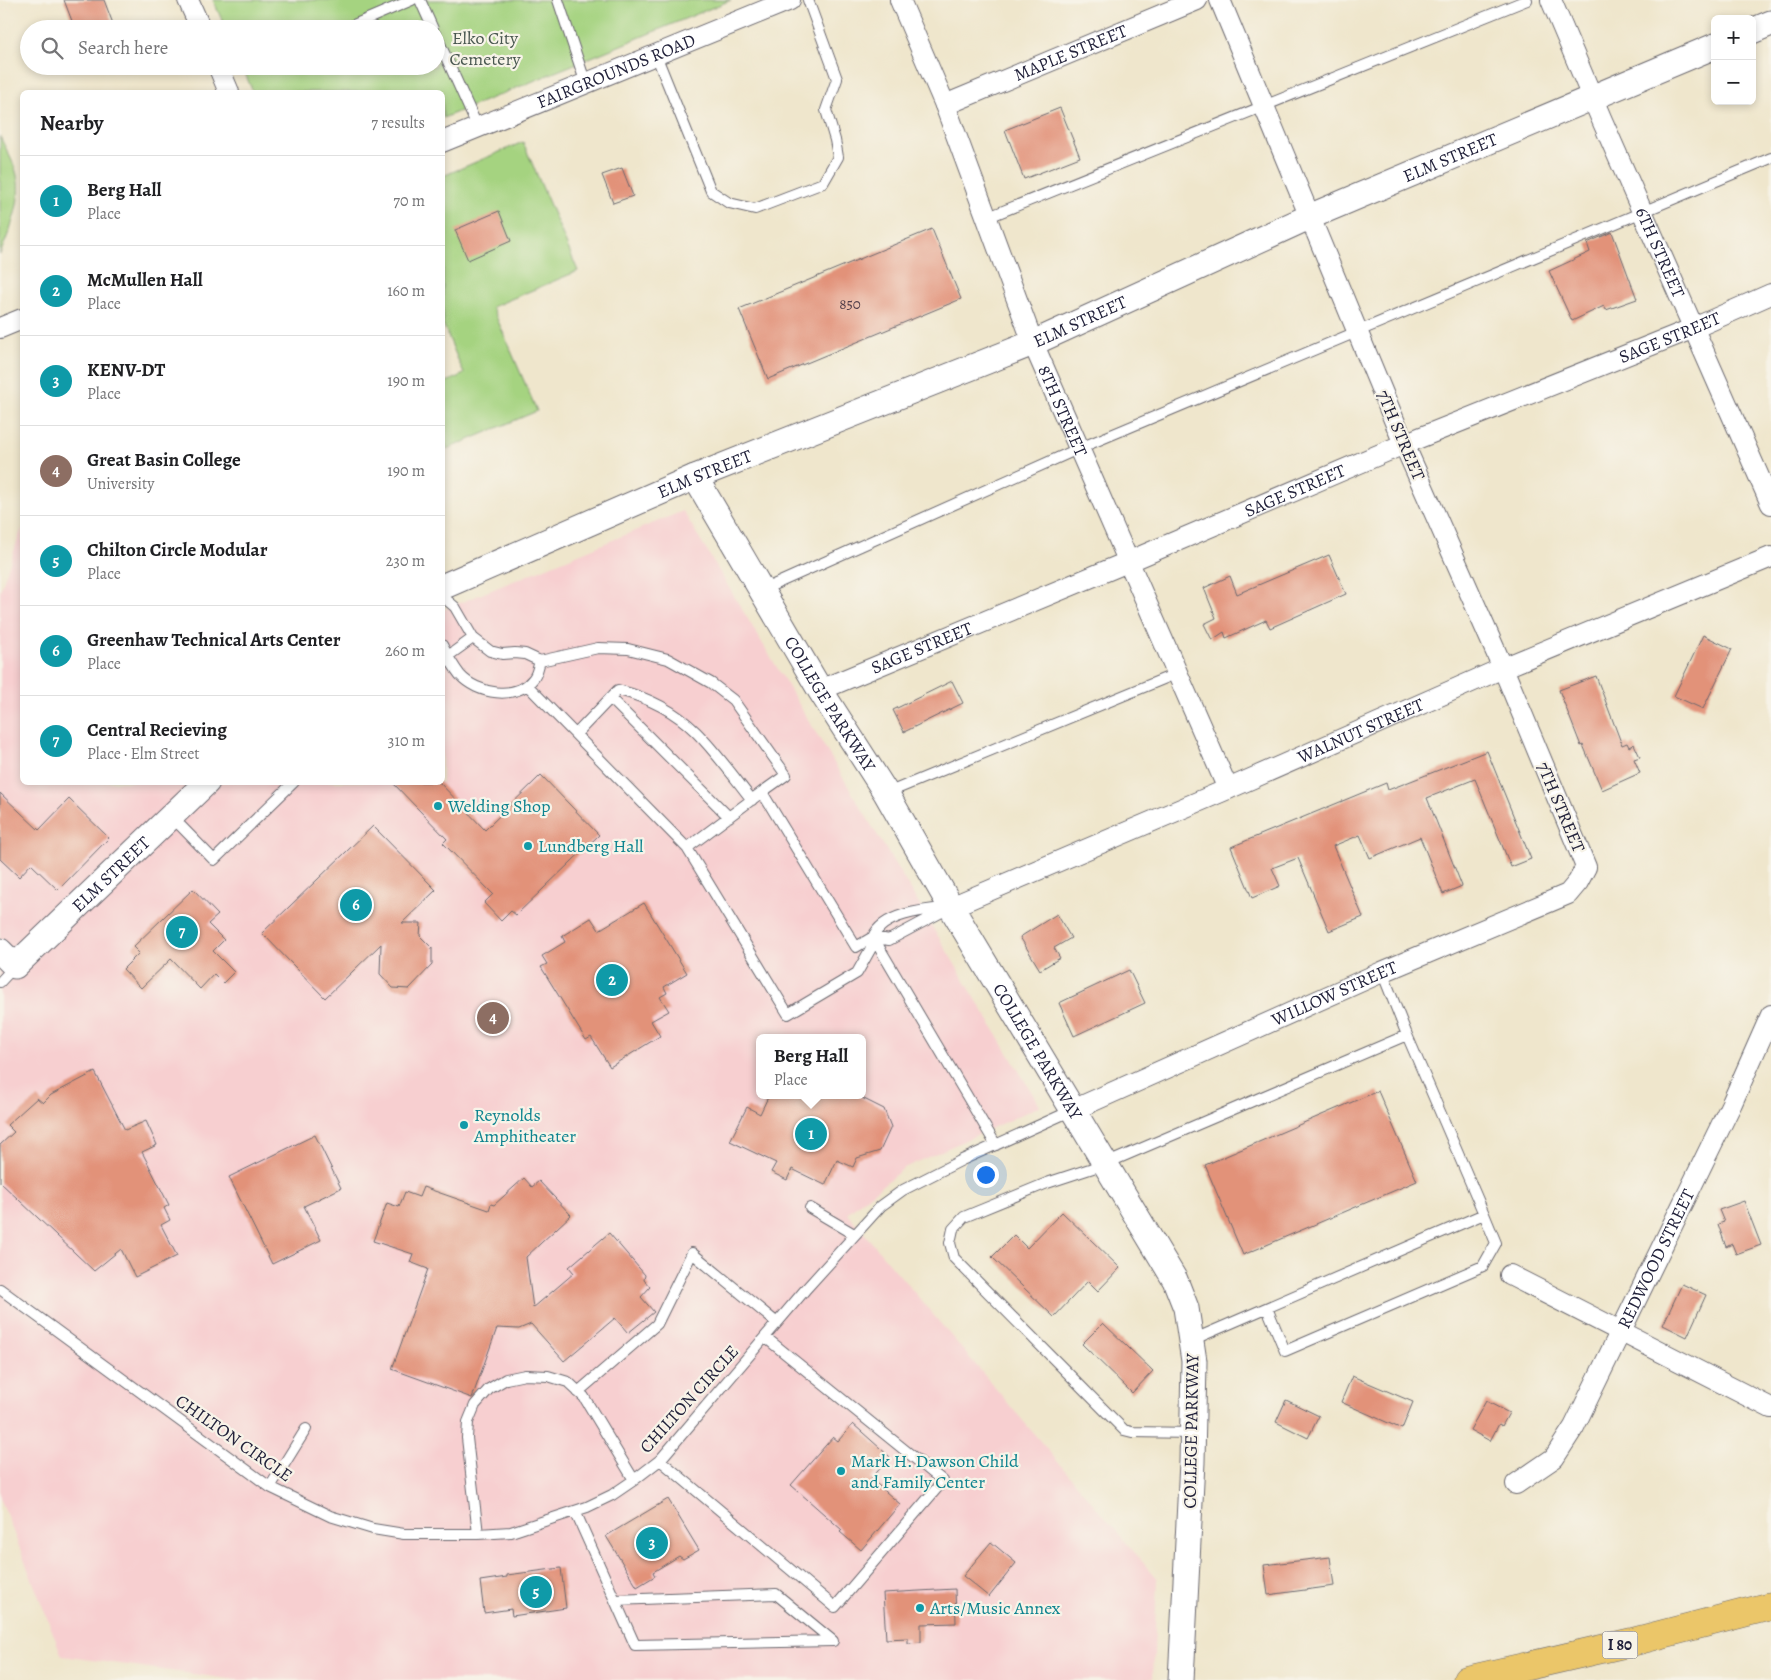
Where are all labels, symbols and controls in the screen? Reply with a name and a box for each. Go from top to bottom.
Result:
map controls [1711,15,1756,105]
button: + [1711,15,1756,60]
street label: MAPLE STREET [1010,18,1131,87]
search box [20,20,445,75]
park label: Elko City Cemetery [449,26,522,71]
street label: FAIRGROUNDS ROAD [533,28,699,114]
icon: search [38,34,66,62]
text: Search here [78,35,168,61]
button: − [1711,60,1756,105]
text: Nearby [40,109,103,137]
text: 7 results [371,112,425,134]
street label: ELM STREET [1399,127,1501,188]
text: Berg Hall [87,177,161,203]
text: 1 [53,190,59,212]
text: 70 m [393,190,425,212]
text: Place [87,203,121,225]
street label: 6TH STREET [1630,203,1691,302]
text: McMullen Hall [87,267,203,293]
text: 2 [52,280,60,302]
text: 160 m [387,280,425,302]
street label: ELM STREET [1029,290,1131,353]
text: Place [87,293,121,315]
house number: 850 [839,294,861,314]
street label: SAGE STREET [1615,306,1724,369]
text: KENV-DT [87,357,165,383]
street label: 8TH STREET [1032,361,1093,460]
text: 3 [53,370,59,392]
text: 190 m [387,370,425,392]
text: Place [87,383,121,405]
street label: 7TH STREET [1371,386,1431,484]
street label: ELM STREET [654,444,756,504]
text: Great Basin College [87,447,241,473]
street label: SAGE STREET [1241,458,1349,523]
text: 4 [52,460,60,482]
text: 190 m [387,460,425,482]
text: University [87,473,154,495]
text: Chilton Circle Modular [87,537,268,563]
text: 5 [53,550,59,572]
text: 230 m [386,550,425,572]
text: Place [87,563,121,585]
street label: SAGE STREET [867,616,976,679]
text: Greenhaw Technical Arts Center [87,627,341,653]
street label: COLLEGE PARKWAY [779,632,882,777]
text: 6 [52,640,60,662]
text: 260 m [385,640,425,662]
text: Place [87,653,121,675]
street label: WALNUT STREET [1293,692,1428,769]
text: Central Recieving [87,717,227,743]
text: 7 [53,730,59,752]
text: 310 m [388,730,425,752]
text: Place · Elm Street [87,743,200,765]
street label: 7TH STREET [1531,758,1591,856]
place label: Welding Shop [447,794,551,818]
marker: Welding Shop [432,800,444,812]
street label: ELM STREET [66,831,155,917]
place label: Lundberg Hall [538,834,644,858]
marker: Lundberg Hall [522,840,534,852]
pin: 6 [340,886,372,924]
pin: 7 [166,913,198,951]
street label: WILLOW STREET [1267,955,1401,1032]
pin: 2 [596,961,628,999]
street label: COLLEGE PARKWAY [987,979,1089,1125]
pin: 4 [477,999,509,1037]
popup [756,1034,866,1099]
text: Berg Hall [774,1043,848,1069]
text: Place [774,1069,808,1091]
place label: Reynolds Amphitheater [473,1103,576,1148]
pin: 1 [795,1115,827,1153]
marker: Reynolds Amphitheater [458,1119,470,1131]
your location [973,1162,999,1188]
street label: REDWOOD STREET [1612,1185,1700,1333]
street label: CHILTON CIRCLE [634,1340,744,1458]
street label: COLLEGE PARKWAY [1178,1352,1204,1509]
street label: CHILTON CIRCLE [171,1389,297,1487]
place label: Mark H. Dawson Child and Family Center [851,1449,1019,1494]
marker: Mark H. Dawson Child and Family Center [835,1465,847,1477]
pin: 3 [636,1524,668,1562]
pin: 5 [520,1573,552,1611]
place label: Arts/Music Annex [929,1596,1061,1620]
marker: Arts/Music Annex [914,1602,926,1614]
road number: I 80 [1602,1632,1638,1658]

